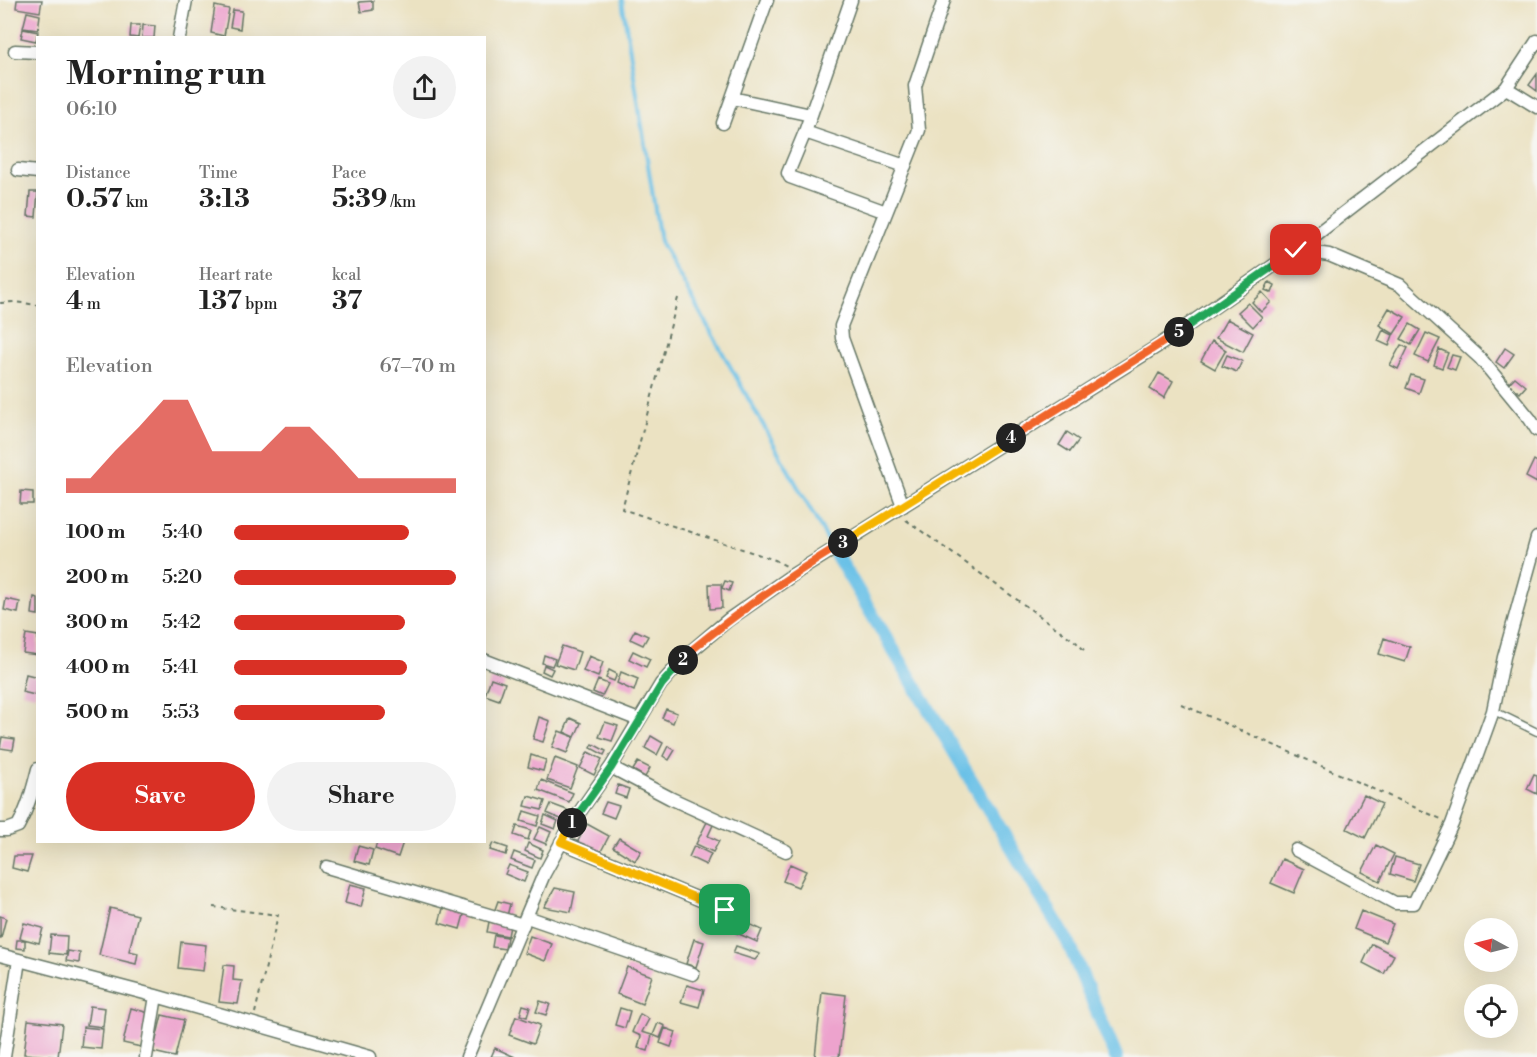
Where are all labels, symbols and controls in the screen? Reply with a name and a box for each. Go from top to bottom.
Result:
text: Morning run [66,54,266,95]
button: share [393,56,456,119]
text: 06:10 [66,97,117,122]
text: Distance [66,163,131,183]
text: Time [199,163,238,183]
text: Pace [332,163,366,183]
text: 0.57 [66,183,123,215]
text: 3:13 [199,183,250,215]
text: 5:39 [332,183,387,215]
text: km [123,192,148,212]
text: /km [387,192,416,212]
pin [1270,224,1321,275]
icon: check [1279,233,1312,266]
text: Elevation [66,265,135,285]
text: Heart rate [199,265,273,285]
text: kcal [332,265,361,285]
text: 4 [66,285,83,317]
text: 137 [199,285,242,317]
text: 37 [332,285,362,317]
text: m [83,294,101,314]
text: bpm [242,294,278,314]
pin: 5 [1164,317,1194,347]
text: 5 [1174,322,1184,342]
text: Elevation [66,354,153,379]
text: 67–70 m [380,354,456,379]
pin: 4 [996,423,1026,453]
text: 4 [1006,428,1016,448]
text: 100 m [66,520,125,545]
text: 5:40 [162,520,203,545]
pin: 3 [828,528,858,558]
text: 3 [838,533,848,553]
text: 200 m [66,565,129,590]
text: 5:20 [162,565,202,590]
text: 300 m [66,610,129,635]
text: 5:42 [162,610,201,635]
pin: 2 [668,645,698,675]
text: 2 [678,650,688,670]
text: 400 m [66,655,130,680]
text: 5:41 [162,655,198,680]
text: 500 m [66,700,129,725]
text: 5:53 [162,700,200,725]
button: Save [66,762,255,831]
button: Share [267,762,456,831]
pin: 1 [557,808,587,838]
text: 1 [568,813,576,833]
pin [699,884,750,935]
icon: arrive [708,893,741,926]
north arrow [1464,918,1518,972]
map controls [1464,918,1518,1038]
button: locate [1464,984,1518,1038]

